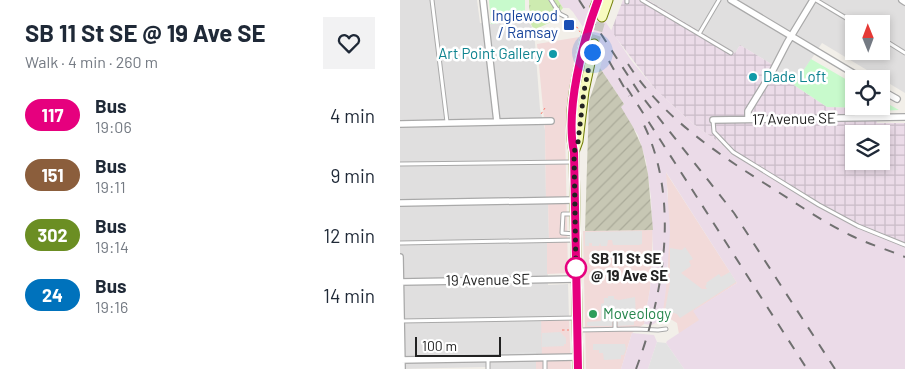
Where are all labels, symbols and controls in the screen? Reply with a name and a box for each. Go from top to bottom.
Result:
place label: Inglewood / Ramsay [492,6,558,41]
north arrow [845,15,890,60]
map controls [845,15,890,170]
button: heart [323,17,375,69]
text: SB 11 St SE @ 19 Ave SE [25,18,265,47]
marker: Inglewood / Ramsay [562,18,576,32]
your location [580,40,605,65]
place label: Art Point Gallery [438,44,543,62]
marker: Art Point Gallery [547,48,559,60]
text: Walk · 4 min · 260 m [25,52,158,71]
place label: Dade Loft [763,67,826,85]
button: locate [845,70,890,115]
marker: Dade Loft [747,71,759,83]
text: Bus [95,94,127,117]
text: 117 [42,104,63,126]
text: 4 min [330,104,375,127]
street label: 17 Avenue SE [752,108,836,128]
text: 19:06 [95,117,132,136]
button: layers [845,125,890,170]
text: Bus [95,154,127,177]
text: 151 [41,164,64,186]
text: 9 min [331,164,375,187]
text: 19:11 [95,177,126,196]
text: Bus [95,214,127,237]
text: 302 [37,224,68,246]
text: 12 min [324,224,375,247]
text: 19:14 [95,237,129,256]
place label: SB 11 St SE @ 19 Ave SE [591,249,668,284]
marker: SB 11 St SE @ 19 Ave SE [565,257,587,279]
street label: 19 Avenue SE [446,269,530,289]
text: Bus [95,274,127,297]
text: 24 [42,284,63,306]
text: 14 min [323,284,375,307]
text: 19:16 [95,297,128,316]
place label: Moveology [603,304,671,322]
marker: Moveology [587,308,599,320]
scale bar [415,334,501,357]
text: 100 m [422,337,457,354]

